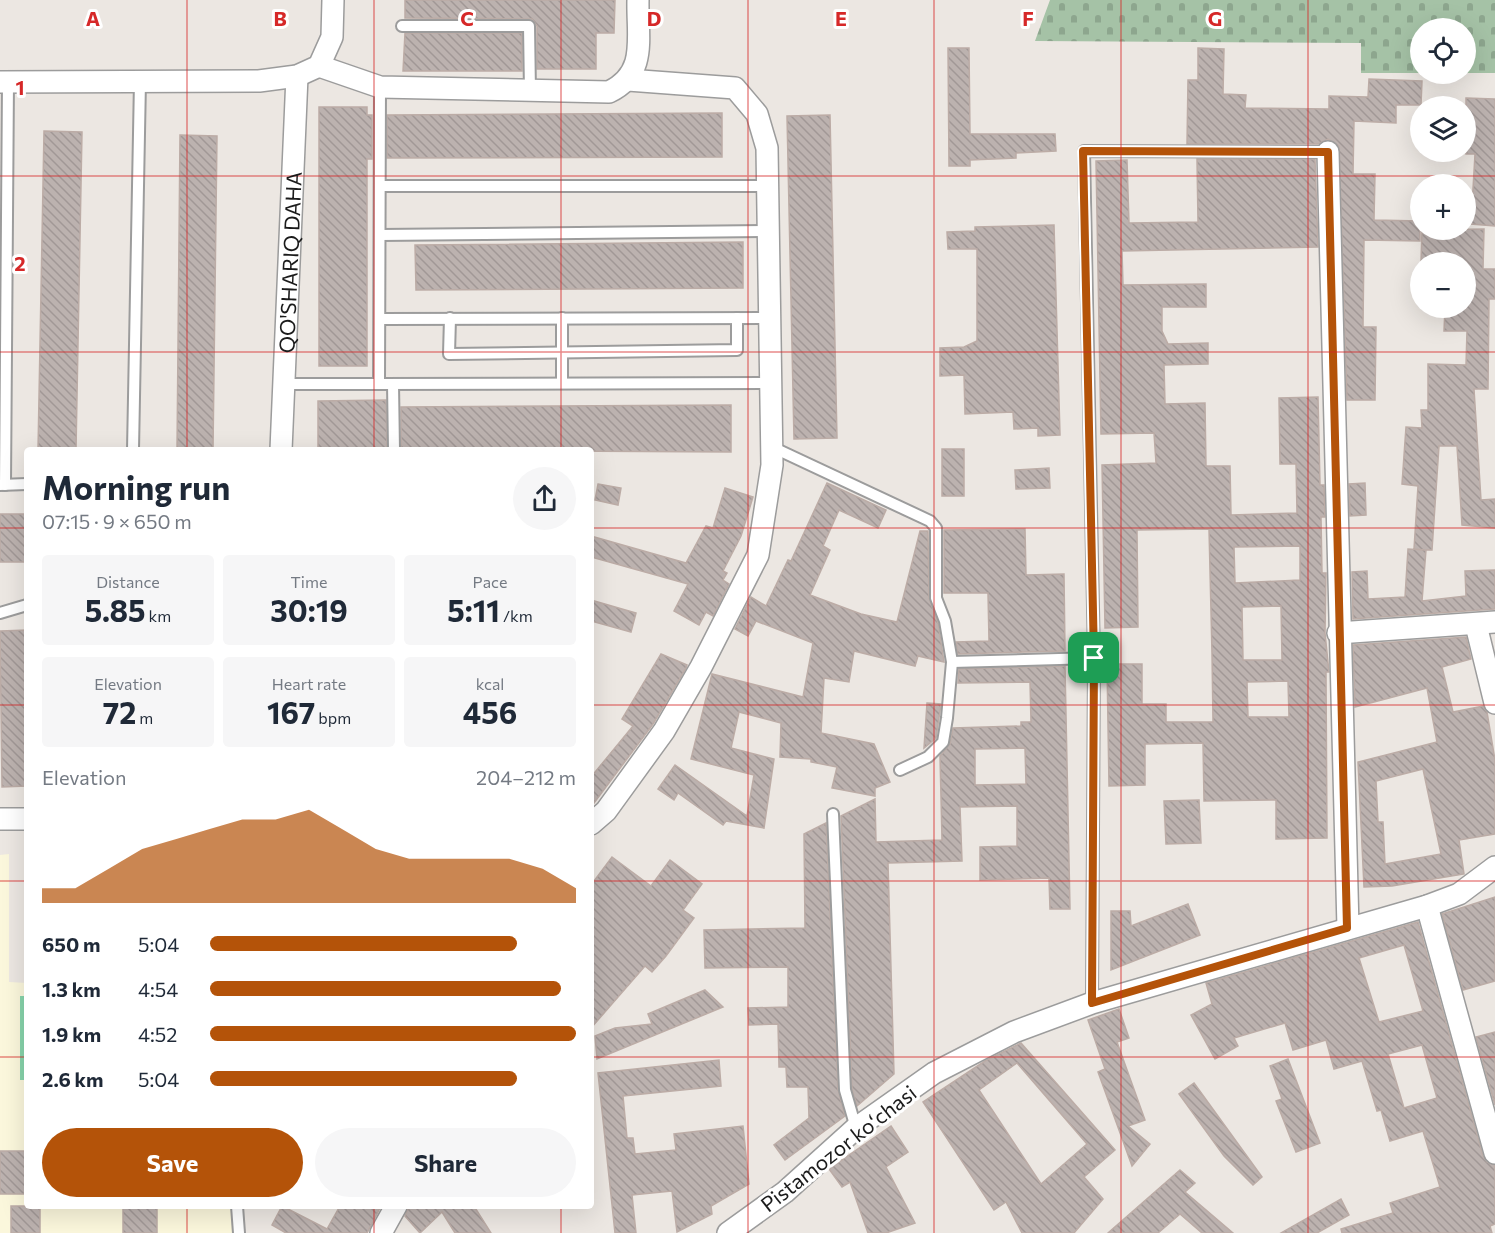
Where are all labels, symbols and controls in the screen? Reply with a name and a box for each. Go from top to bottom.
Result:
text: A [86,6,100,30]
text: B [273,6,287,30]
text: C [460,6,474,30]
text: D [647,6,661,30]
text: E [835,6,847,30]
text: F [1022,6,1034,30]
text: G [1208,6,1222,30]
map controls [1410,18,1476,318]
button: locate [1410,18,1476,84]
text: 1 [15,75,25,99]
button: layers [1410,96,1476,162]
street label: QO'SHARIQ DAHA [273,171,305,354]
button: + [1410,174,1476,240]
text: 2 [14,251,26,275]
button: − [1410,252,1476,318]
text: Morning run [42,466,230,507]
button: share [513,467,576,530]
text: 07:15 · 9 × 650 m [42,509,192,533]
text: Distance [96,572,160,591]
text: Time [291,572,327,591]
text: Pace [473,572,507,591]
text: 5.85 [85,591,145,628]
text: 30:19 [270,591,348,628]
text: 5:11 [447,591,500,628]
text: km [145,606,171,625]
text: /km [500,606,533,625]
pin [1068,632,1119,683]
icon: arrive [1077,641,1110,674]
text: Elevation [94,674,162,693]
text: Heart rate [272,674,346,693]
text: kcal [476,674,504,693]
text: 72 [103,693,136,730]
text: 167 [267,693,315,730]
text: 456 [463,693,517,730]
text: m [136,708,153,727]
text: bpm [315,708,351,727]
text: Elevation [42,765,127,789]
text: 204–212 m [476,765,576,789]
text: 650 m [42,932,101,956]
text: 5:04 [138,932,179,956]
text: 1.3 km [42,977,101,1001]
text: 4:54 [138,977,178,1001]
text: 1.9 km [42,1022,101,1046]
text: 4:52 [138,1022,177,1046]
text: 2.6 km [42,1067,103,1091]
text: 5:04 [138,1067,179,1091]
street label: Pistamozor koʻchasi [755,1080,921,1216]
button: Save [42,1128,303,1197]
button: Share [315,1128,576,1197]

